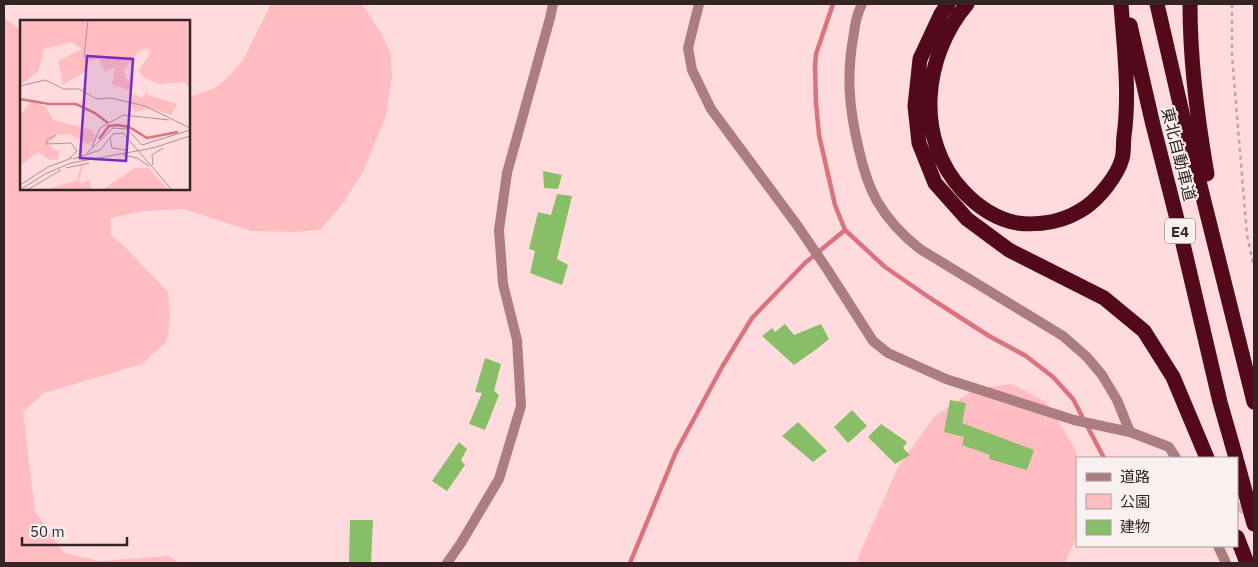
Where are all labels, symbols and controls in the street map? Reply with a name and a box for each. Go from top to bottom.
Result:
inset map [20,20,190,190]
street label: 東北自動車道 [1158,105,1200,203]
road number: E4 [1165,218,1195,244]
legend [1076,457,1238,547]
text: 道路 [1120,467,1150,486]
text: 公園 [1120,492,1150,511]
scale bar [22,514,128,546]
text: 建物 [1120,517,1150,536]
text: 50 m [30,522,65,541]

